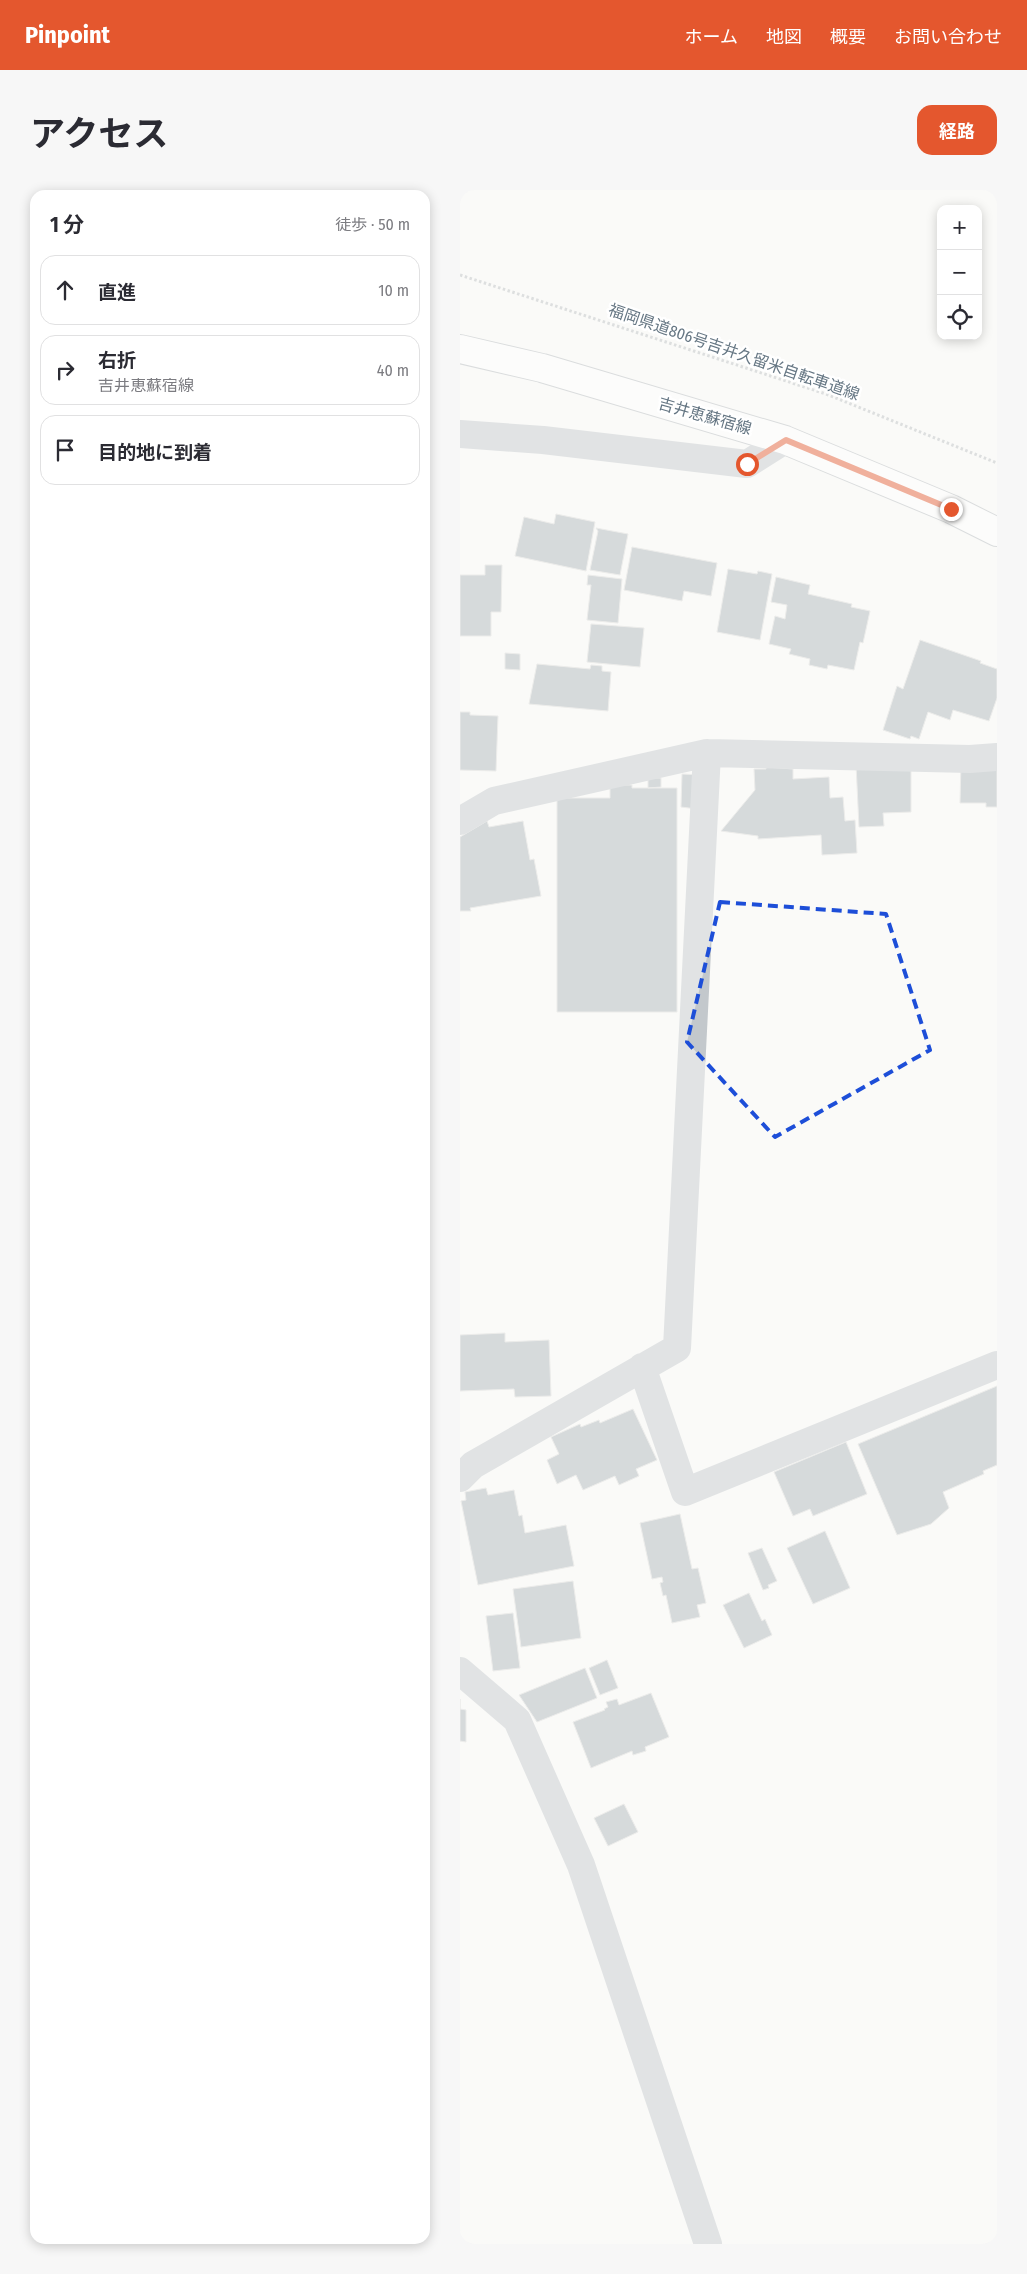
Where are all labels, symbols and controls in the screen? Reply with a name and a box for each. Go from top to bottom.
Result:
text: Pinpoint [25,21,110,49]
text: ホーム [685,26,738,48]
text: 地図 [766,26,802,48]
text: 概要 [830,26,866,48]
text: お問い合わせ [894,26,1002,48]
button: 経路 [917,105,997,155]
text: アクセス [30,113,168,155]
map controls [937,205,982,340]
button: + [937,205,982,250]
text: 1 分 [50,212,84,238]
text: 徒歩 · 50 m [335,215,410,234]
button: − [937,250,982,295]
icon: ahead [51,276,79,304]
text: 直進 [98,281,136,304]
text: 10 m [378,281,409,300]
button: locate [937,295,982,340]
street label: 福岡県道806号吉井久留米自転車道線 [606,300,862,404]
text: 右折 [98,349,136,372]
icon: right [51,356,79,384]
text: 40 m [377,361,409,380]
text: 吉井恵蘇宿線 [98,376,194,395]
street label: 吉井恵蘇宿線 [656,394,754,438]
icon: arrive [51,436,79,464]
text: 目的地に到着 [98,441,212,464]
route start [736,453,759,476]
route end [940,498,963,521]

